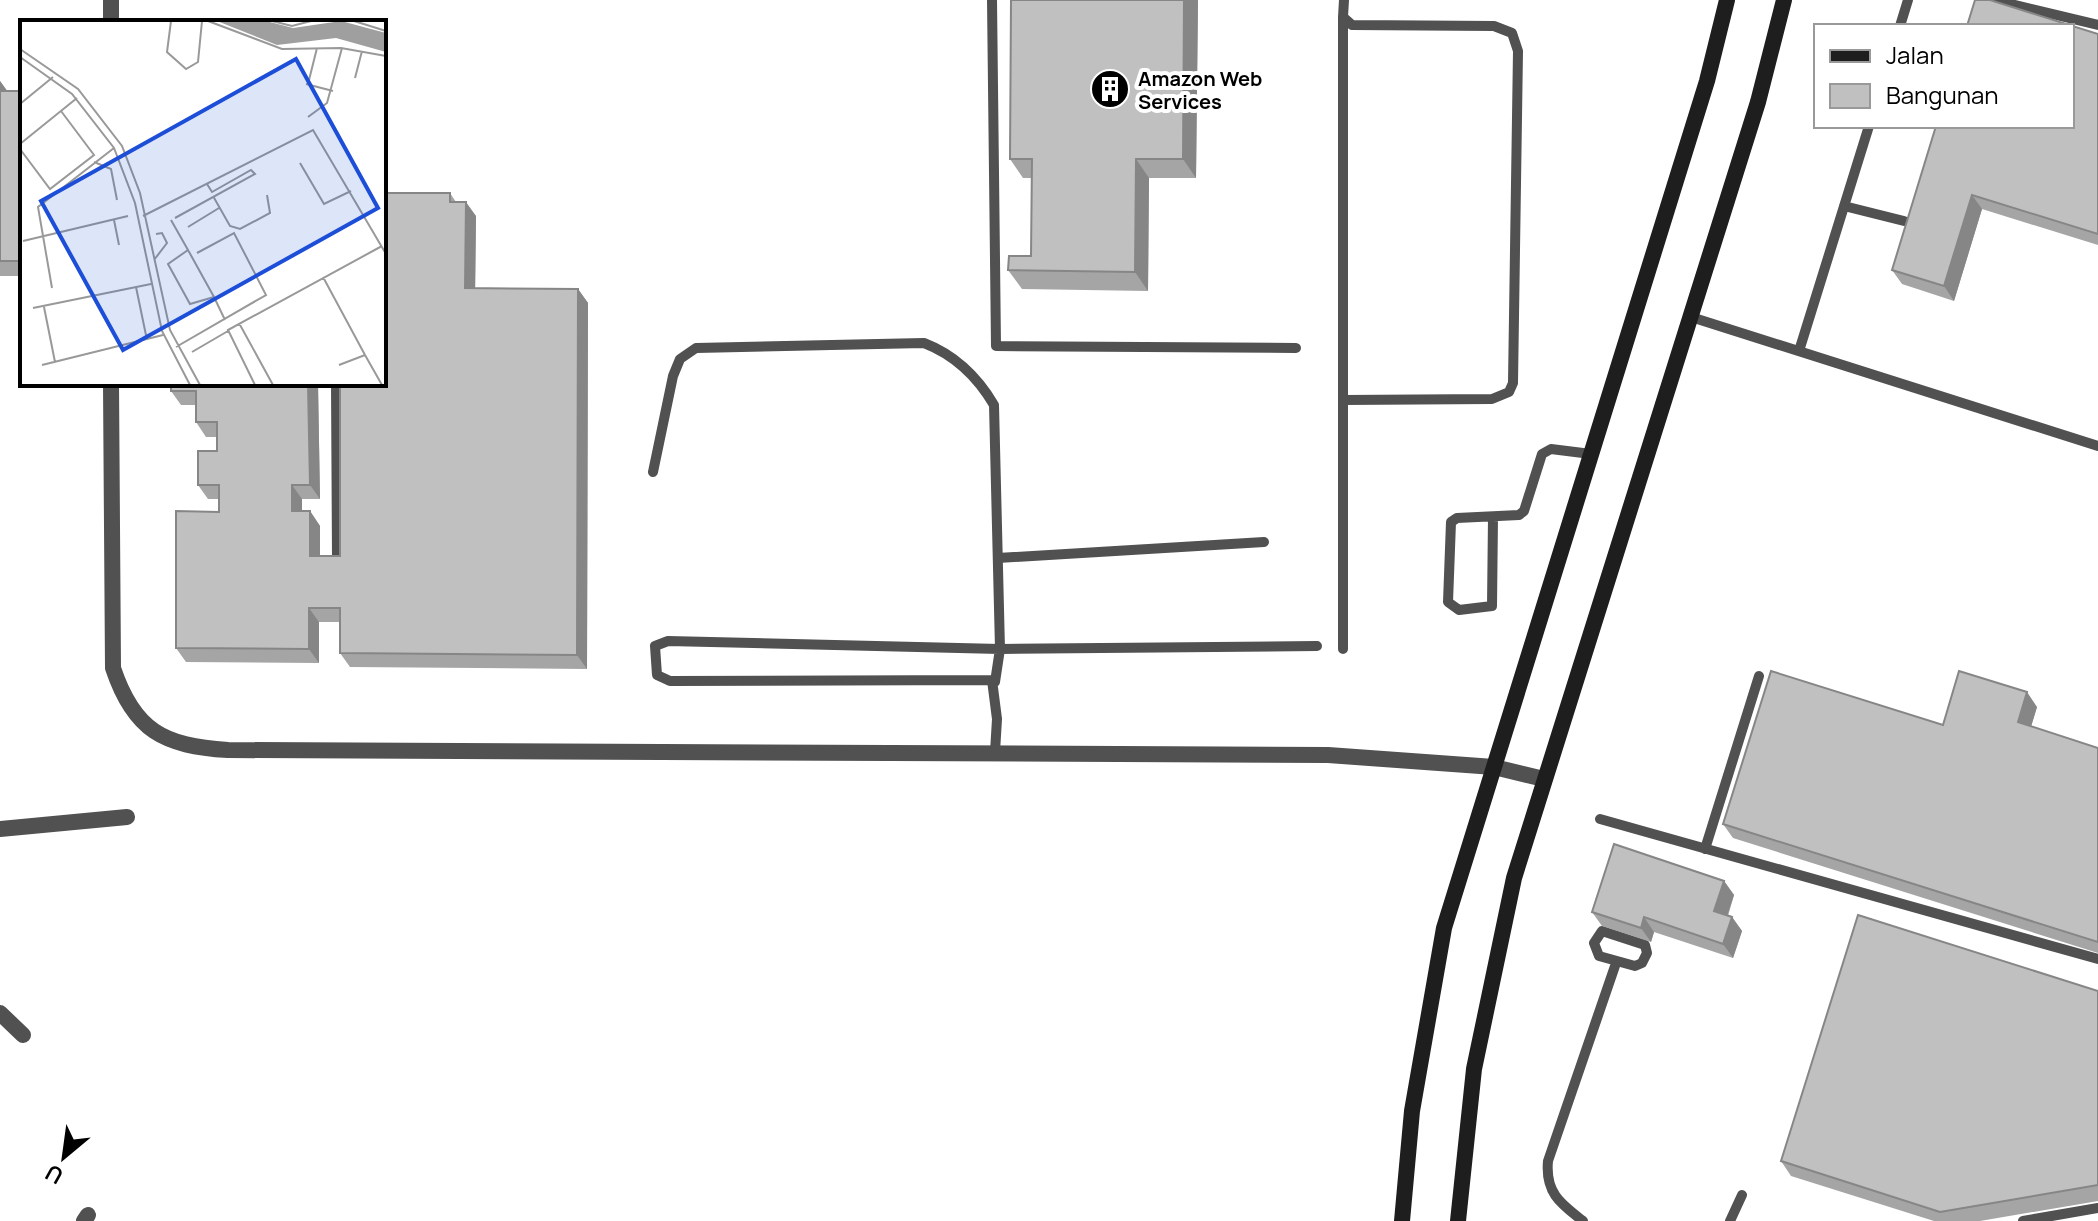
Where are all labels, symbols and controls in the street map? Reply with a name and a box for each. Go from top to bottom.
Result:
inset map [20,20,386,386]
legend [1814,24,2074,128]
text: Jalan [1886,38,1944,71]
place label: Amazon Web Services [1138,65,1262,115]
building icon: Amazon Web Services [1089,68,1131,110]
text: Bangunan [1886,78,1999,111]
north arrow [24,1117,104,1197]
text: U [40,1158,69,1191]

